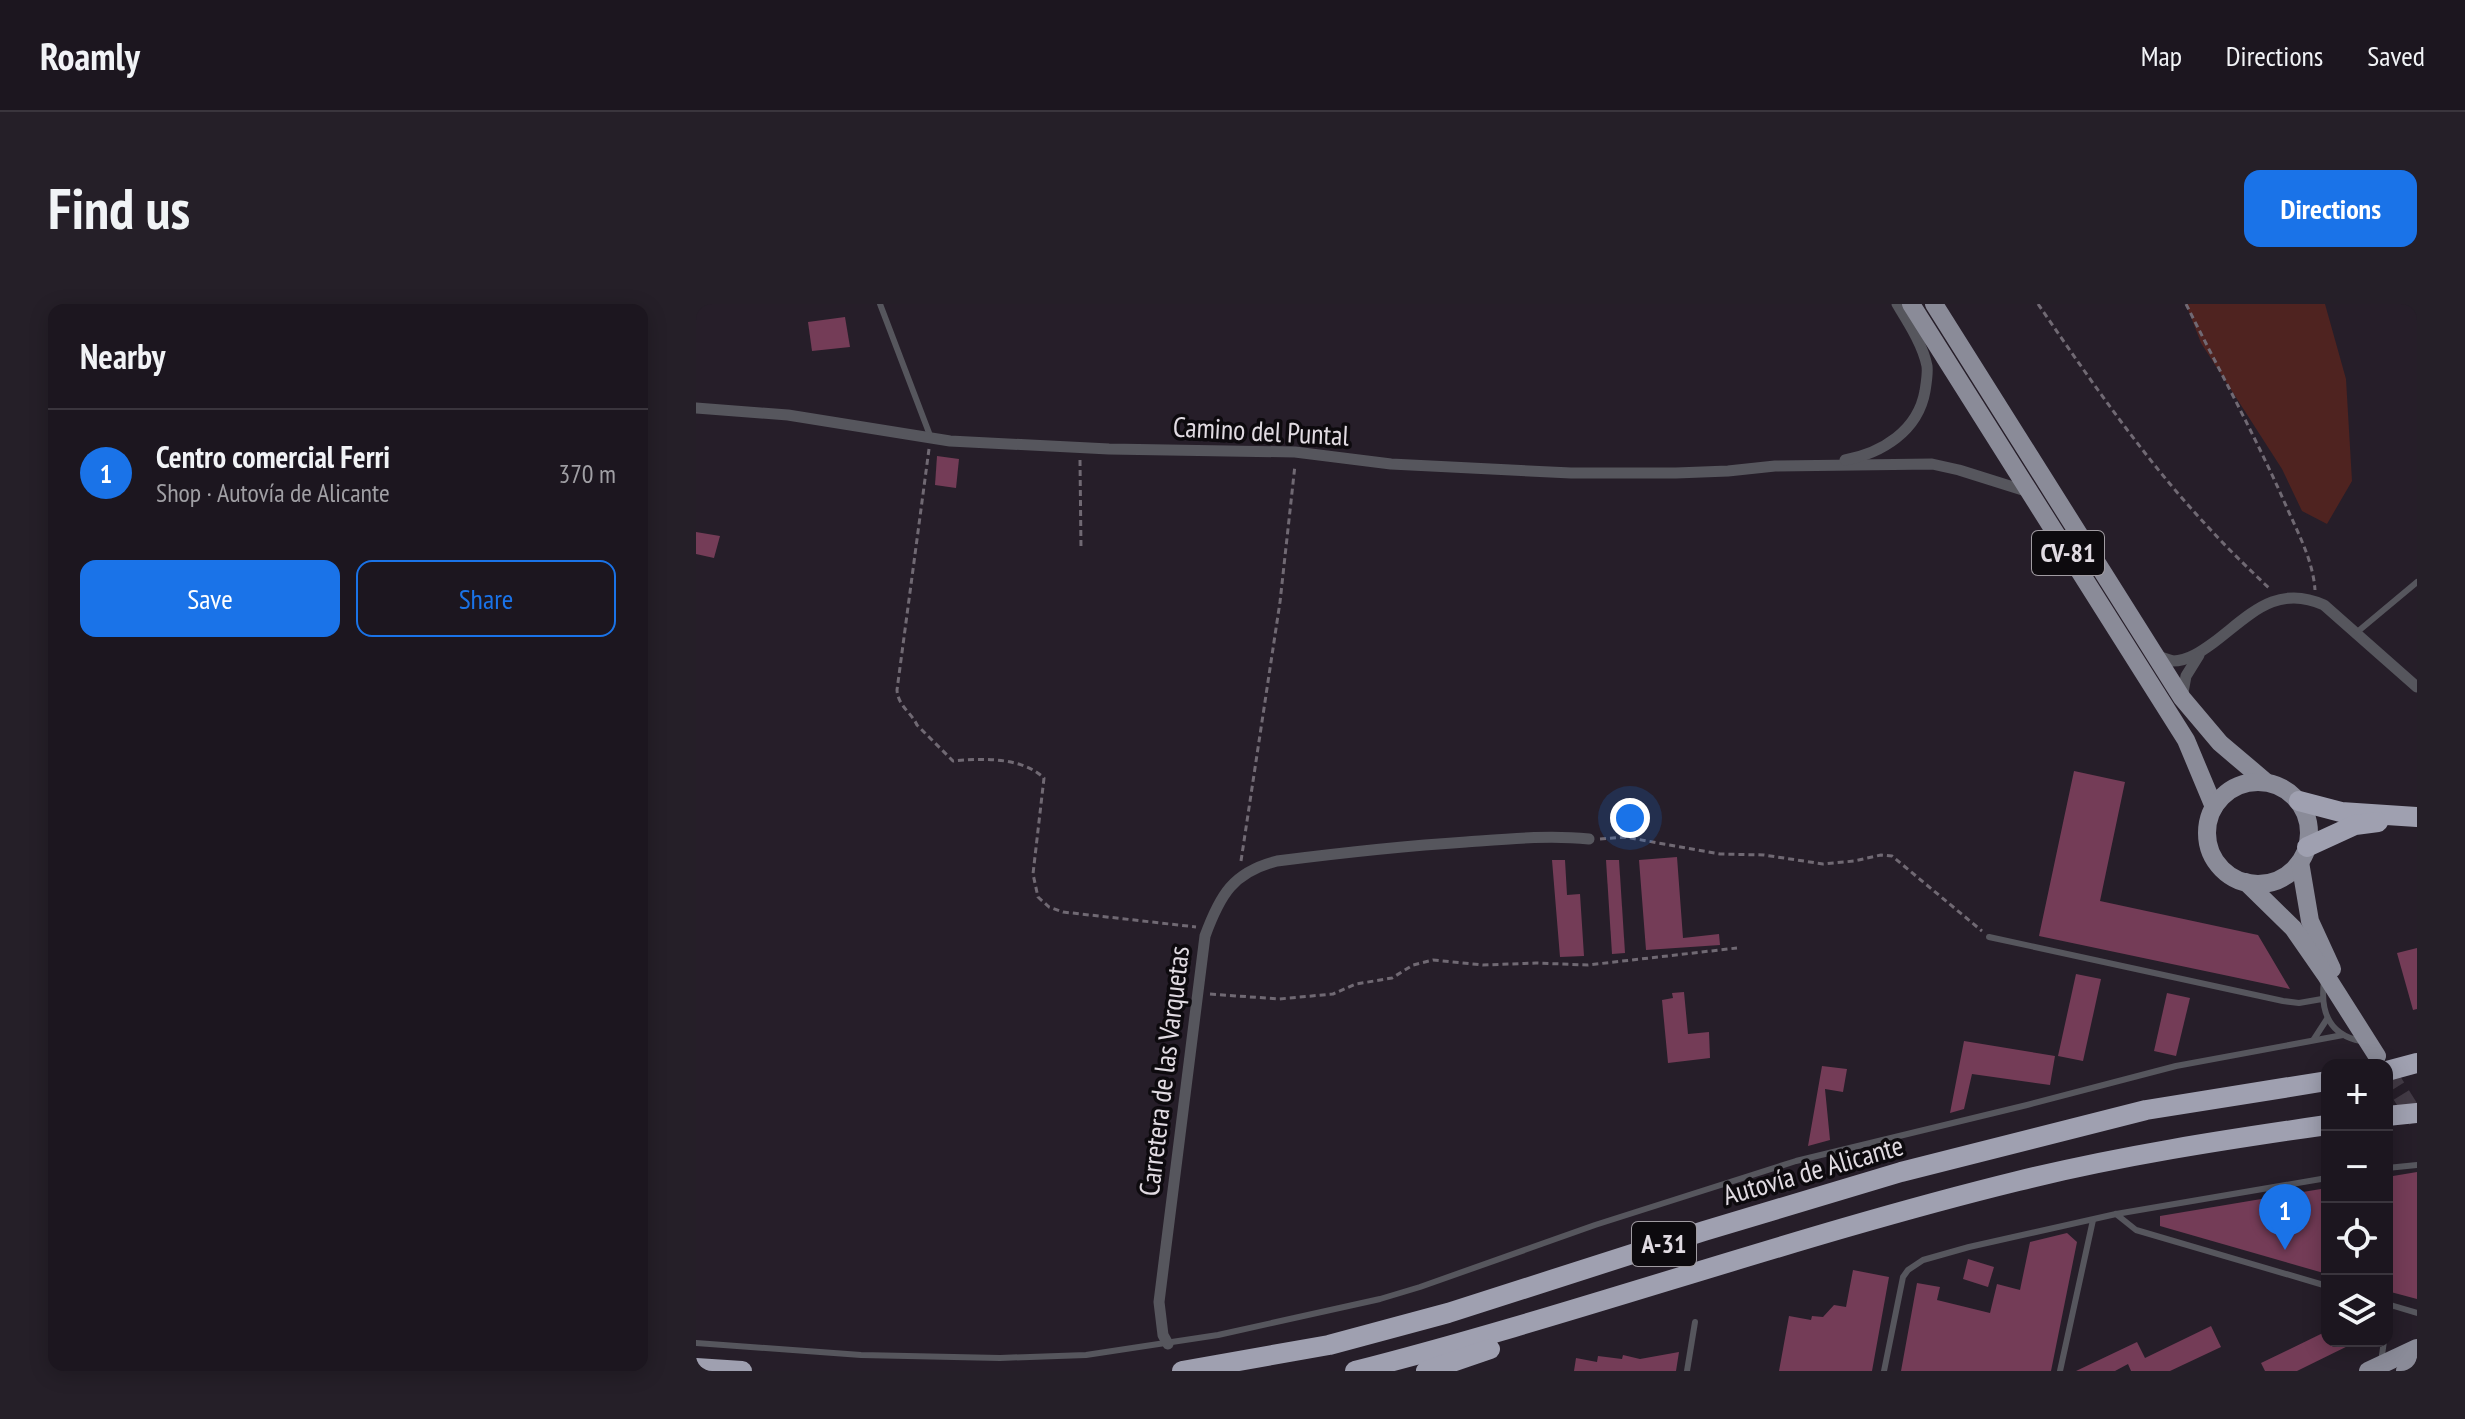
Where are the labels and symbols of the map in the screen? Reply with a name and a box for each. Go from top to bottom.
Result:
street label: Camino del Puntal [1172,407,1350,454]
road number: CV-81 [2032,531,2104,575]
your location [1610,798,1650,838]
street label: Carretera de las Varquetas [1130,944,1197,1198]
street label: Autovía de Alicante [1718,1126,1907,1213]
pin: 1 [2259,1184,2311,1250]
road number: A-31 [1632,1222,1696,1266]

